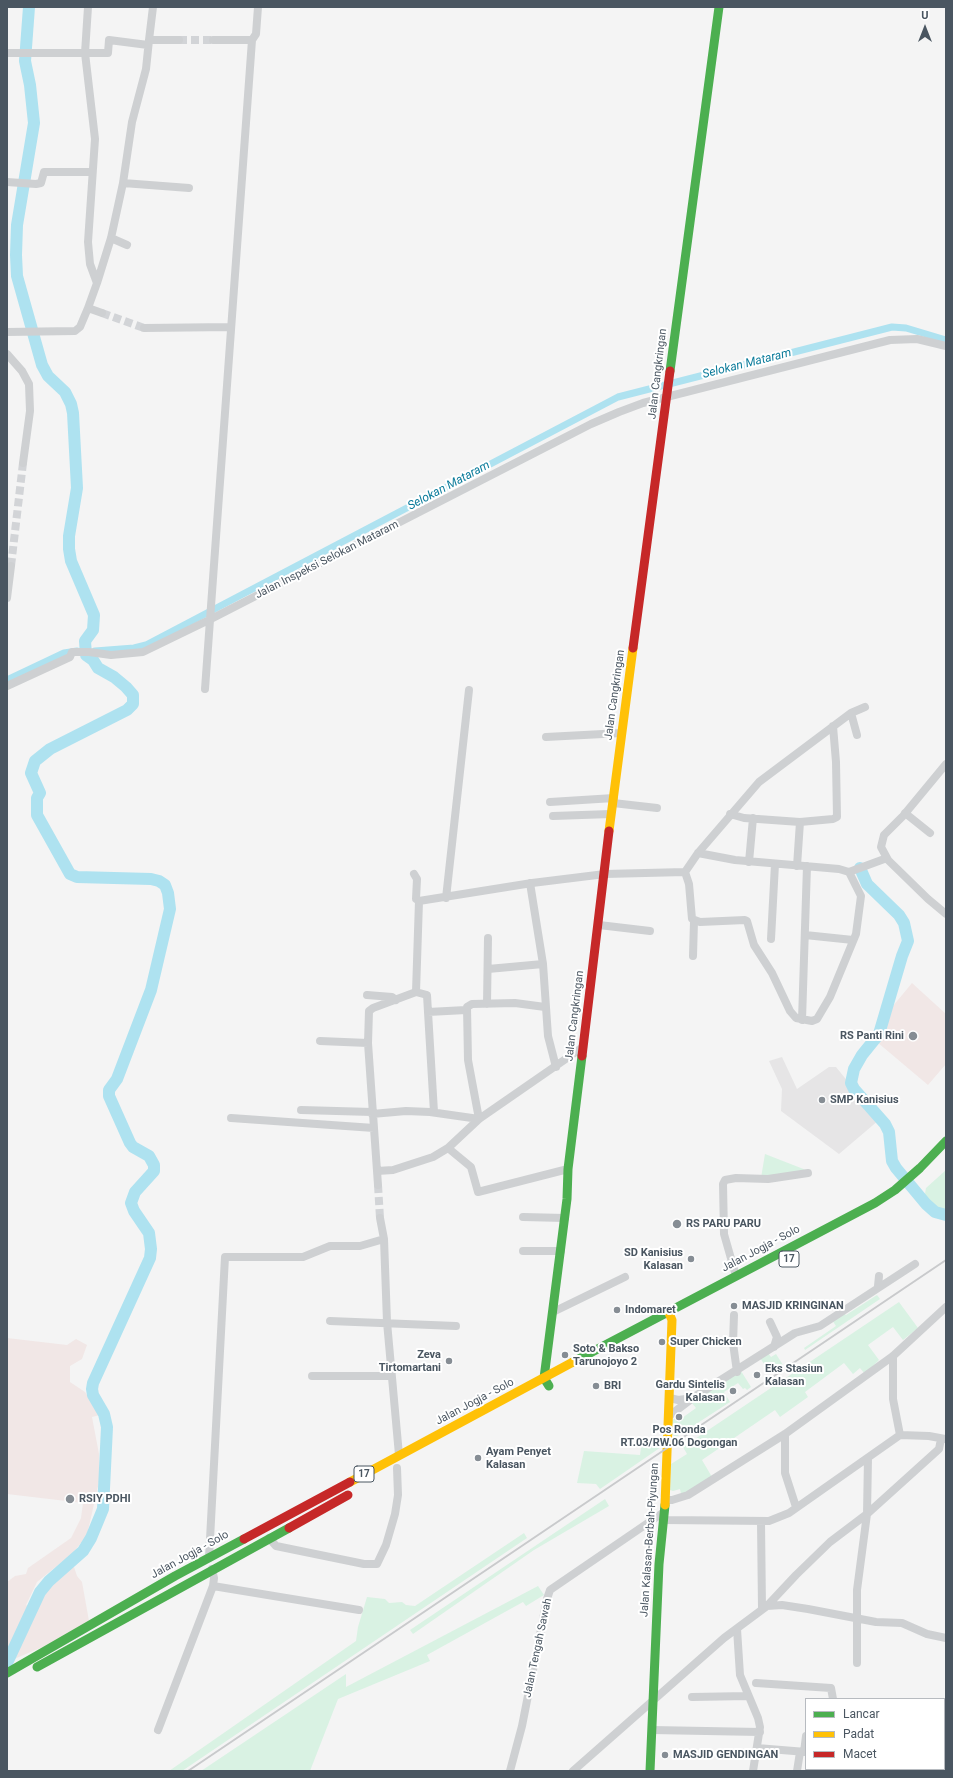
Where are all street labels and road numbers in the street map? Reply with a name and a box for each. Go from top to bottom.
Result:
street label: Jalan Cangkringan [646,328,670,420]
street label: Jalan Inspeksi Selokan Mataram [253,518,401,602]
street label: Jalan Cangkringan [602,649,628,741]
street label: Jalan Cangkringan [563,970,587,1062]
street label: Jalan Jogja - Solo [720,1223,802,1275]
road number: 17 [779,1251,799,1267]
street label: Jalan Jogja - Solo [434,1376,516,1428]
street label: Jalan Kalasan-Berbah-Piyungan [638,1462,662,1618]
road number: 17 [354,1466,374,1482]
street label: Jalan Jogja - Solo [149,1528,231,1582]
street label: Jalan Tengah Sawah [521,1597,555,1699]

